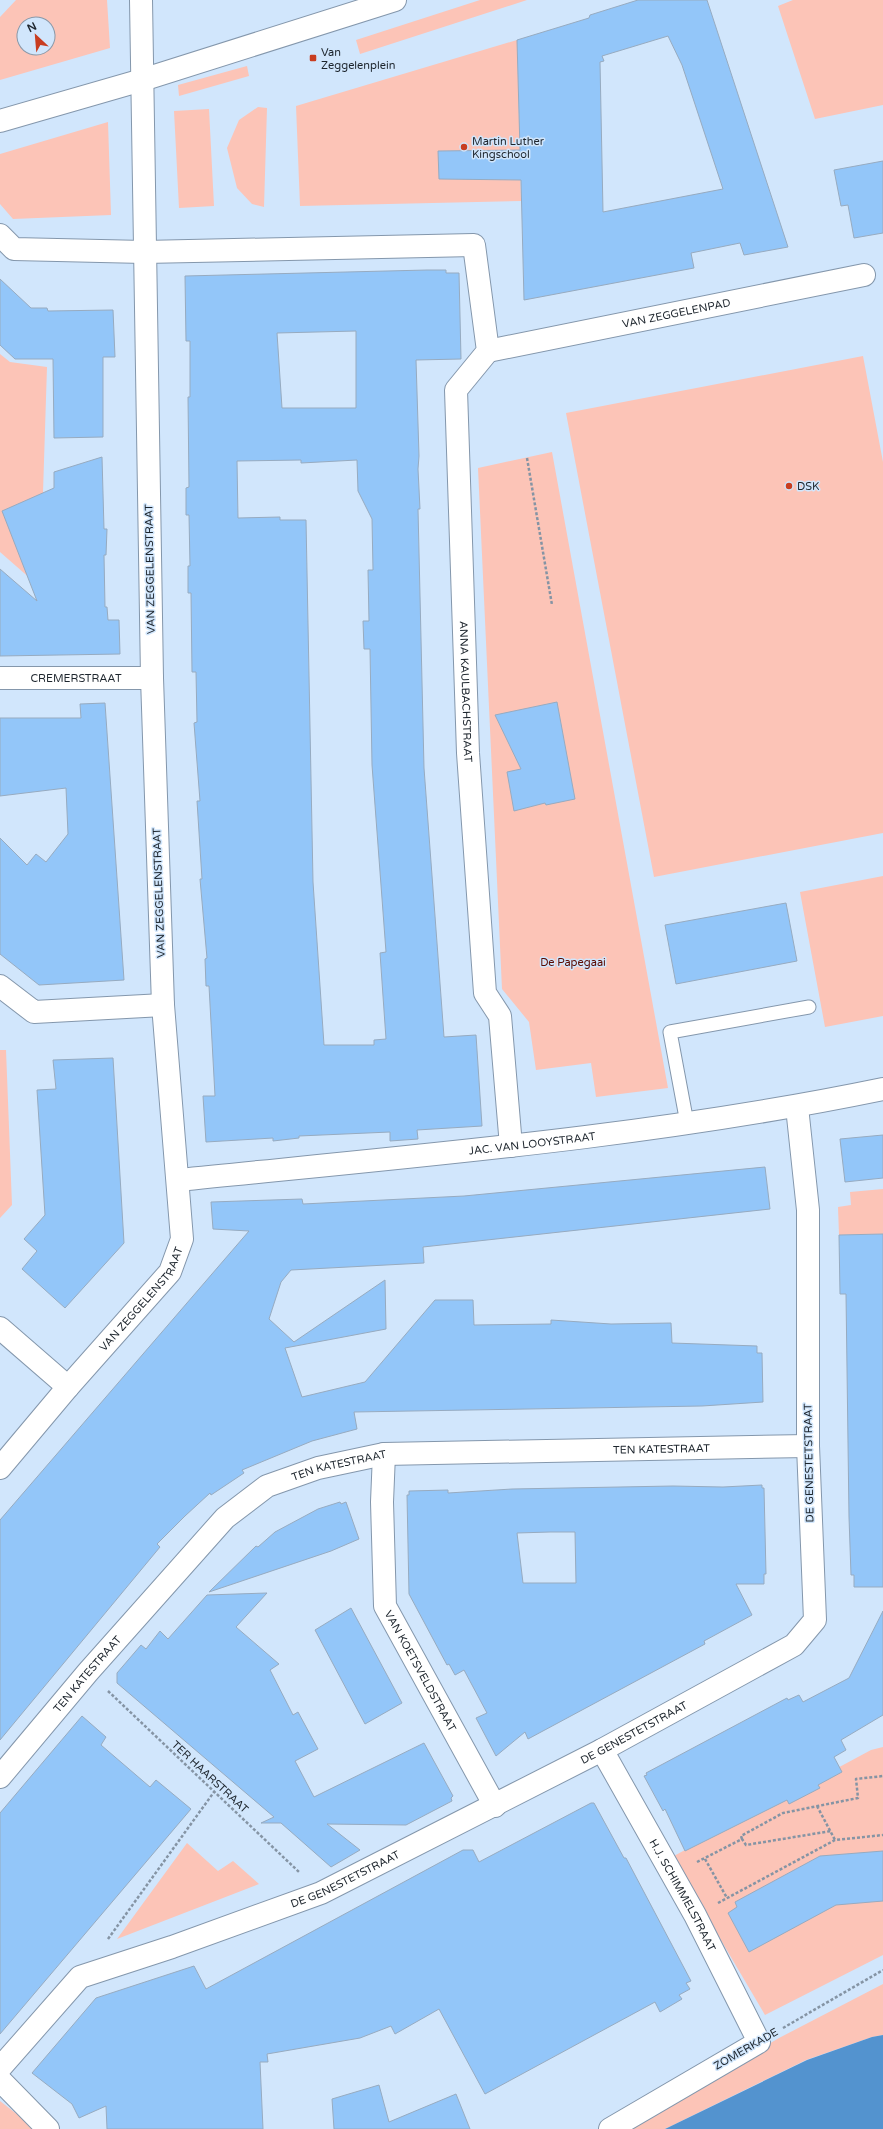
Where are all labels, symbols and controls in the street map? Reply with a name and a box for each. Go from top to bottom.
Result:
north arrow [16,16,56,56]
text: N [25,20,39,35]
place label: Van Zeggelenplein [321,46,395,72]
marker: Van Zeggelenplein [308,53,318,63]
place label: Martin Luther Kingschool [472,135,545,161]
marker: Martin Luther Kingschool [459,142,469,152]
street label: VAN ZEGGELENPAD [621,296,732,330]
place label: DSK [797,480,820,493]
marker: DSK [784,481,794,491]
street label: VAN ZEGGELENSTRAAT [142,504,158,634]
street label: ANNA KAULBACHSTRAAT [457,621,475,763]
street label: CREMERSTRAAT [30,672,122,685]
street label: VAN ZEGGELENSTRAAT [150,828,168,958]
park label: De Papegaai [540,956,606,969]
street label: JAC. VAN LOOYSTRAAT [468,1129,597,1157]
street label: VAN ZEGGELENSTRAAT [96,1245,185,1354]
street label: DE GENESTETSTRAAT [801,1403,817,1523]
street label: TEN KATESTRAAT [613,1441,710,1456]
street label: TEN KATESTRAAT [290,1447,388,1483]
street label: VAN KOETSVELDSTRAAT [382,1608,459,1734]
street label: TEN KATESTRAAT [51,1633,124,1715]
street label: DE GENESTETSTRAAT [578,1698,690,1766]
street label: TER HAARSTRAAT [169,1738,251,1816]
street label: H.J. SCHIMMELSTRAAT [647,1836,719,1954]
street label: DE GENESTETSTRAAT [289,1847,402,1910]
street label: ZOMERKADE [712,2025,780,2073]

